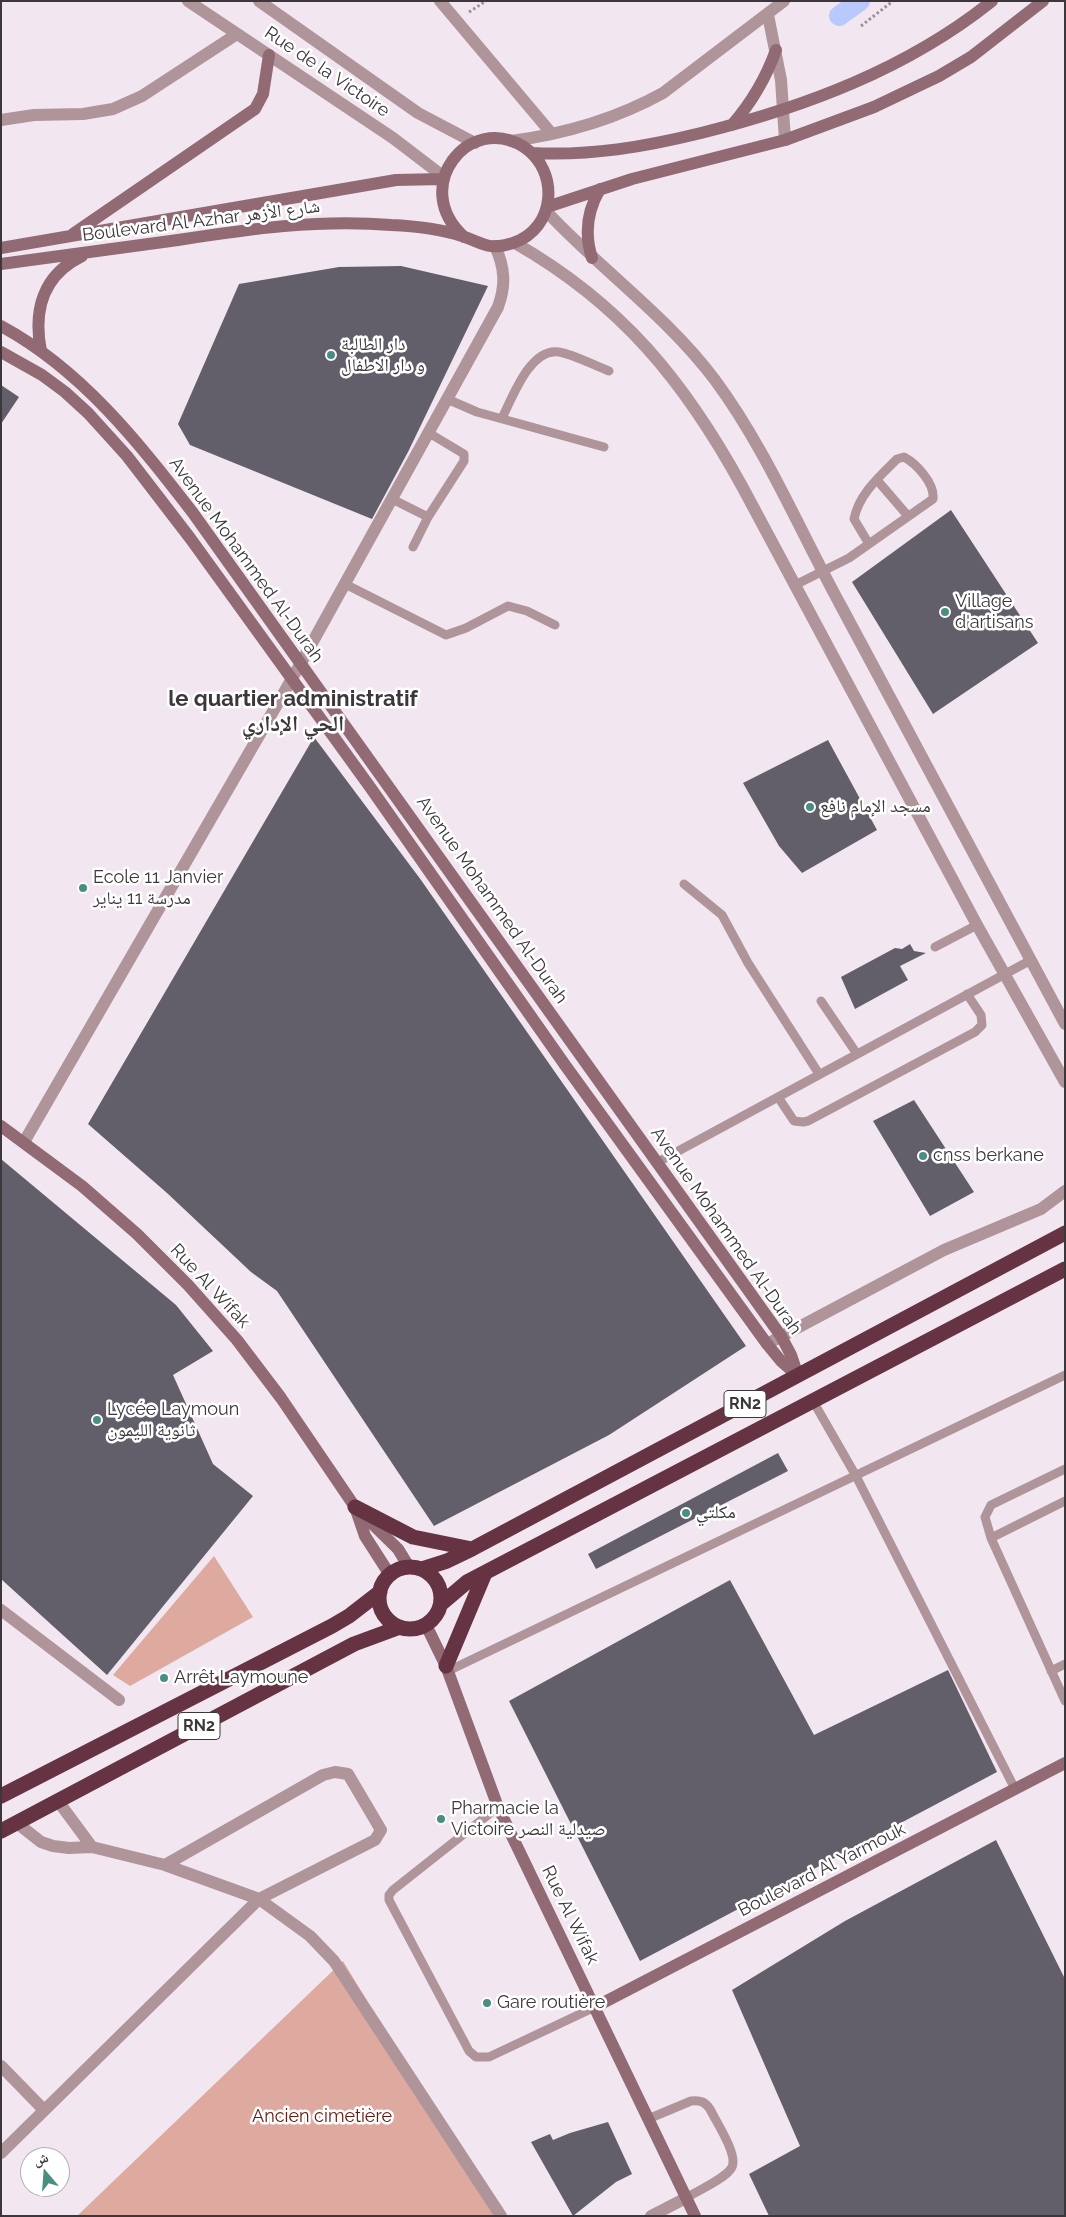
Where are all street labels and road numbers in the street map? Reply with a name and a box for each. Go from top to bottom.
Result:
street label: Rue de la Victoire [260,22,394,122]
street label: Boulevard Al Azhar شارع الأزهر [81,196,321,246]
street label: Avenue Mohammed Al-Durah [164,453,328,667]
street label: Avenue Mohammed Al-Durah [412,792,572,1008]
street label: Avenue Mohammed Al-Durah [646,1123,806,1339]
street label: Rue Al Wifak [166,1239,254,1333]
road number: RN2 [724,1390,766,1418]
road number: RN2 [178,1712,220,1740]
street label: Boulevard Al Yarmouk [735,1818,909,1922]
street label: Rue Al Wifak [537,1862,603,1968]

